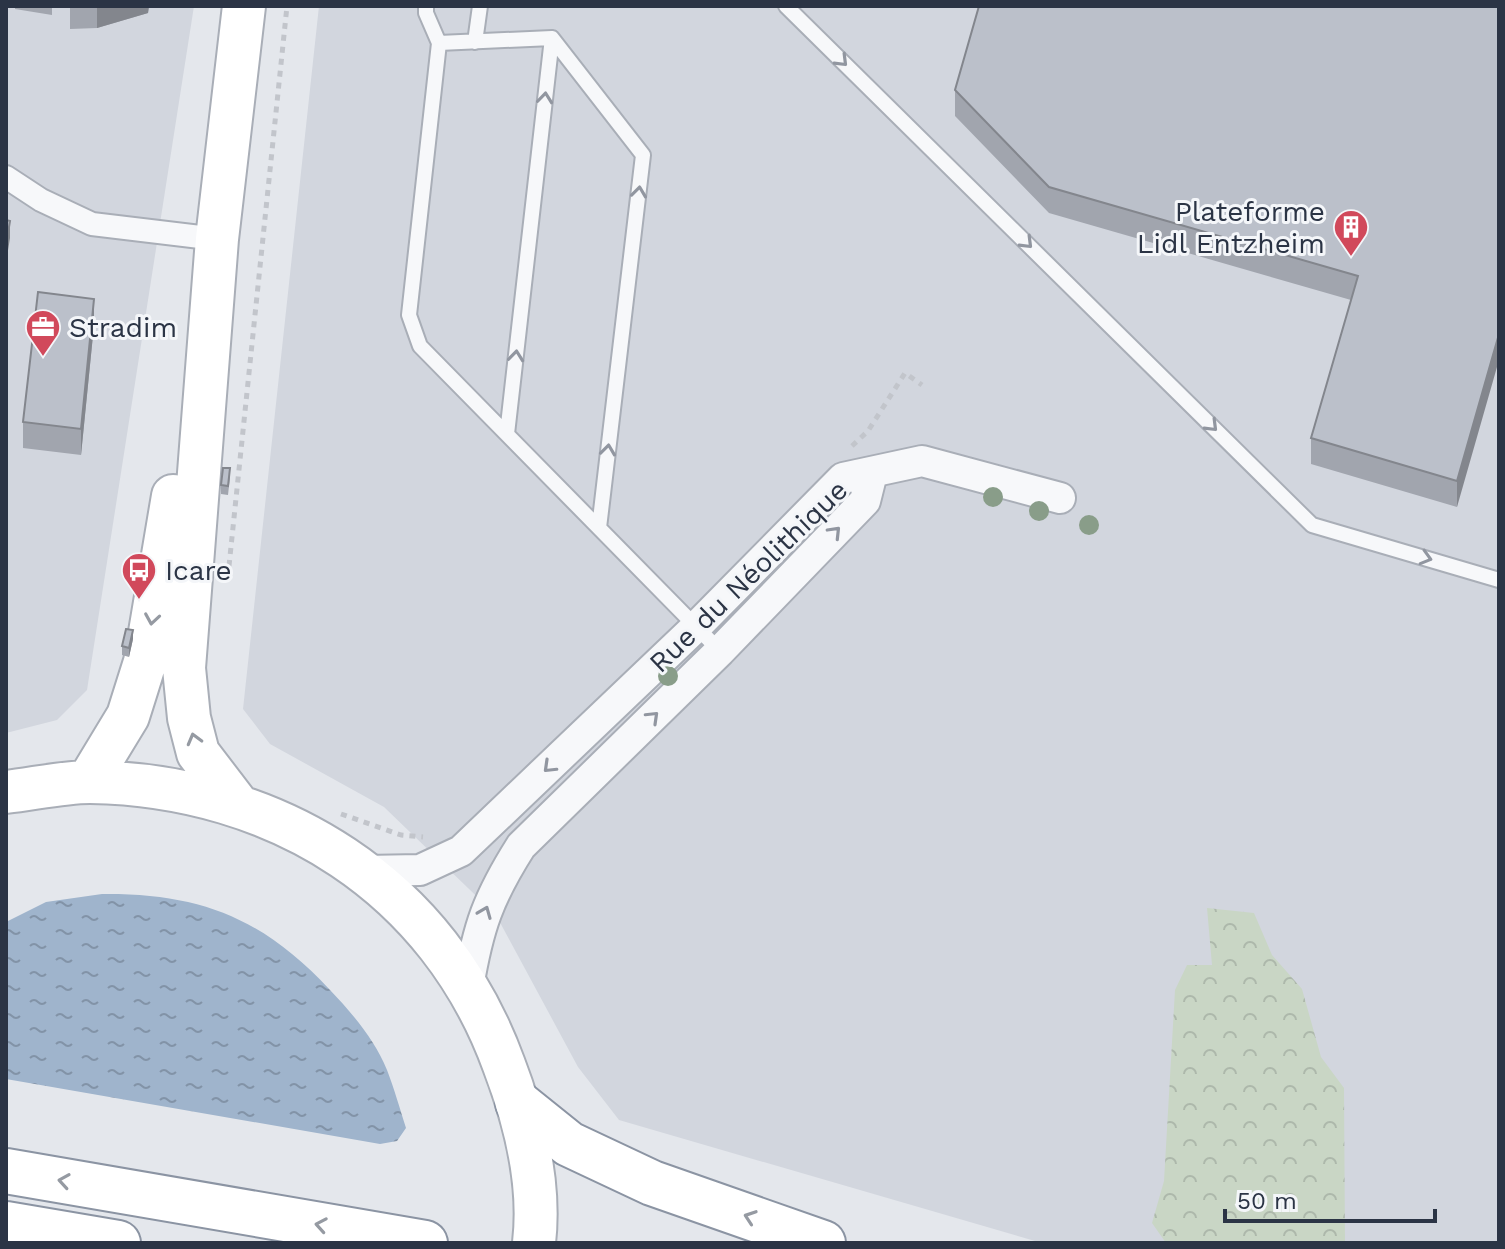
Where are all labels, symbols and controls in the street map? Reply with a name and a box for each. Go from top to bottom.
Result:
one-way arrow [832,52,847,66]
one-way arrow [536,91,553,105]
one-way arrow [630,185,647,198]
place label: Plateforme Lidl Entzheim [1137,195,1325,260]
building icon: Plateforme Lidl Entzheim [1332,208,1370,258]
one-way arrow [1018,234,1032,249]
office icon: Stradim [24,308,62,358]
place label: Stradim [69,311,177,344]
one-way arrow [507,349,524,362]
one-way arrow [1203,417,1217,431]
one-way arrow [599,443,616,457]
street label: Rue du Néolithique [642,473,854,679]
one-way arrow [826,527,840,541]
one-way arrow [1419,549,1433,565]
bus stop icon: Icare [120,551,158,601]
place label: Icare [165,554,232,587]
one-way arrow [144,612,161,626]
one-way arrow [644,712,658,726]
one-way arrow [187,733,204,747]
one-way arrow [544,758,558,772]
one-way arrow [475,906,492,920]
one-way arrow [58,1173,71,1190]
scale bar [1225,1173,1435,1223]
text: 50 m [1237,1187,1297,1215]
one-way arrow [743,1211,757,1227]
one-way arrow [314,1217,327,1234]

